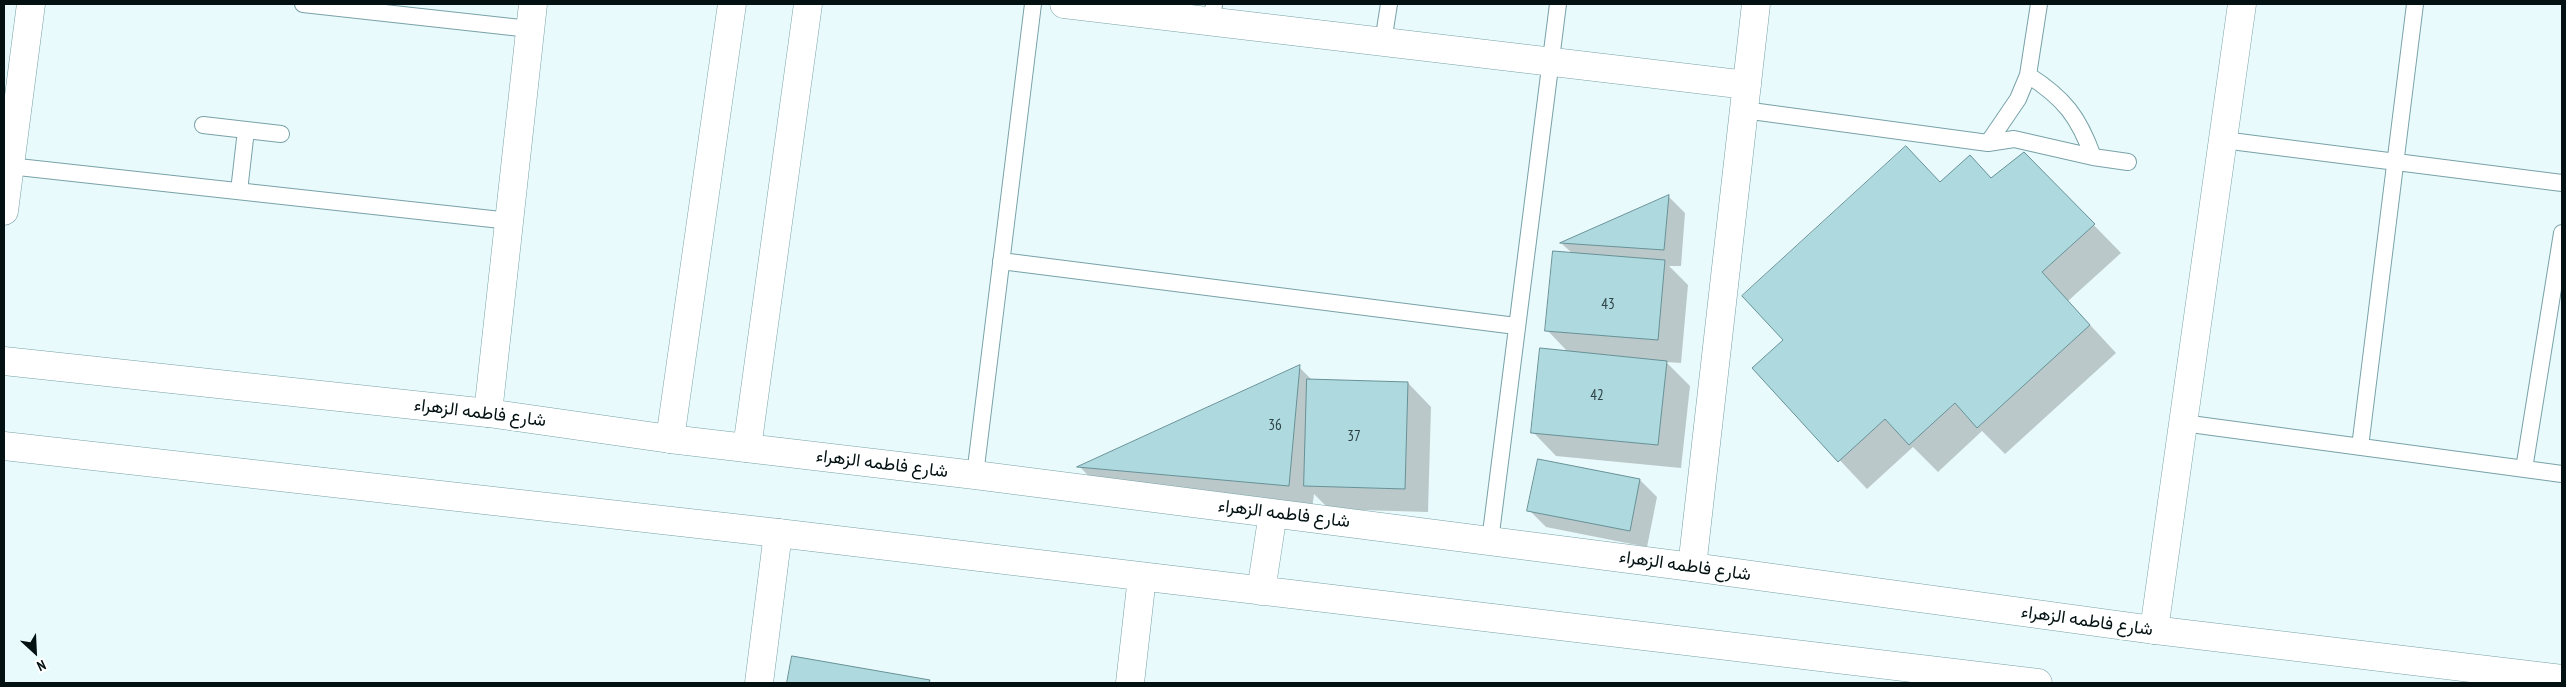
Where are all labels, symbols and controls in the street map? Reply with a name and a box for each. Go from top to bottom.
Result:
house number: 43 [1601,296,1615,314]
house number: 42 [1590,387,1604,405]
street label: شارع فاطمه الزهراء [413,394,547,432]
house number: 36 [1268,417,1282,435]
house number: 37 [1347,428,1361,446]
street label: شارع فاطمه الزهراء [815,445,949,483]
street label: شارع فاطمه الزهراء [1217,495,1351,533]
street label: شارع فاطمه الزهراء [1618,546,1752,586]
street label: شارع فاطمه الزهراء [2020,601,2154,641]
north arrow [10,627,60,677]
text: N [34,656,49,675]

